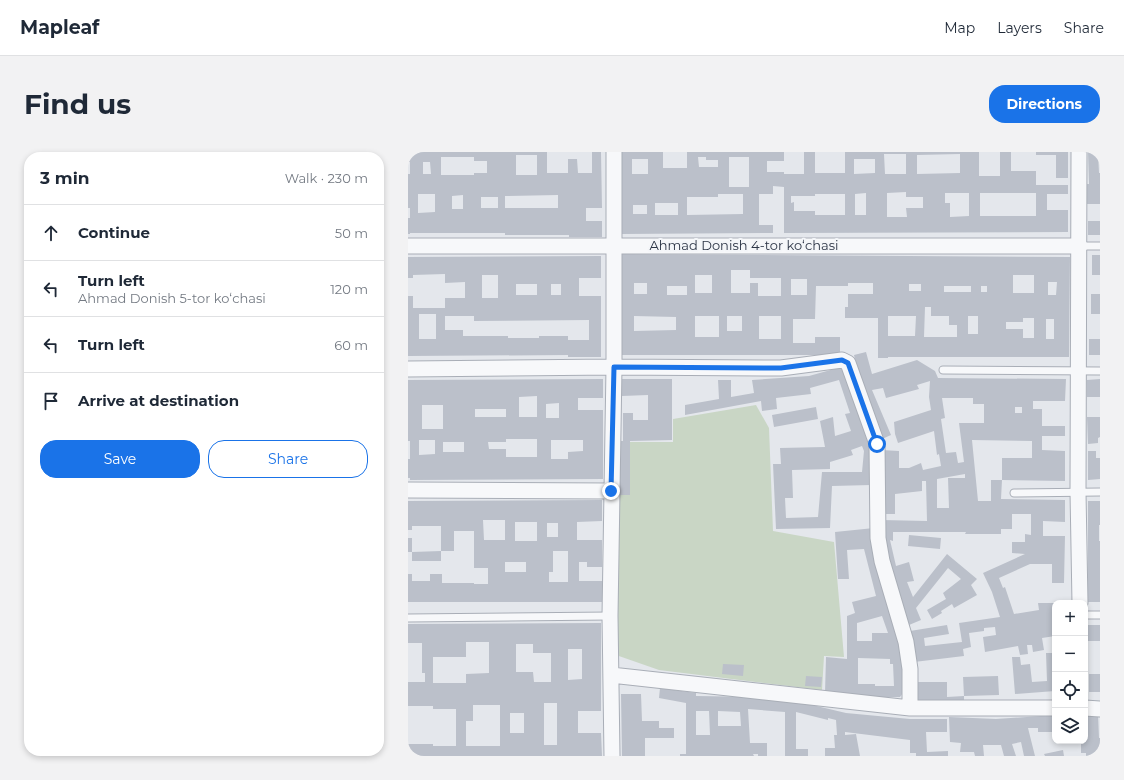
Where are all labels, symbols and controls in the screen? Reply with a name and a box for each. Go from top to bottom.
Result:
text: Mapleaf [20,16,99,39]
text: Map [944,19,975,37]
text: Layers [997,19,1042,37]
text: Share [1064,19,1104,37]
button: Directions [989,85,1100,123]
text: Find us [24,87,131,121]
text: 3 min [40,168,90,188]
text: Walk · 230 m [285,170,368,186]
icon: ahead [40,222,62,244]
text: Continue [78,223,150,242]
text: 50 m [335,225,368,241]
street label: Ahmad Donish 4-tor koʻchasi [649,237,839,253]
text: Turn left [78,271,145,290]
icon: left [40,278,62,300]
text: 120 m [330,281,368,297]
text: Ahmad Donish 5-tor koʻchasi [78,290,266,306]
icon: left [40,334,62,356]
text: Turn left [78,335,145,354]
text: 60 m [334,337,368,353]
icon: arrive [40,390,62,412]
text: Arrive at destination [78,391,239,410]
route start [868,435,886,453]
button: Save [40,440,200,478]
button: Share [208,440,368,478]
route end [602,482,620,500]
map controls [1052,600,1088,744]
button: + [1052,600,1088,636]
button: − [1052,636,1088,672]
button: locate [1052,672,1088,708]
button: layers [1052,708,1088,744]

